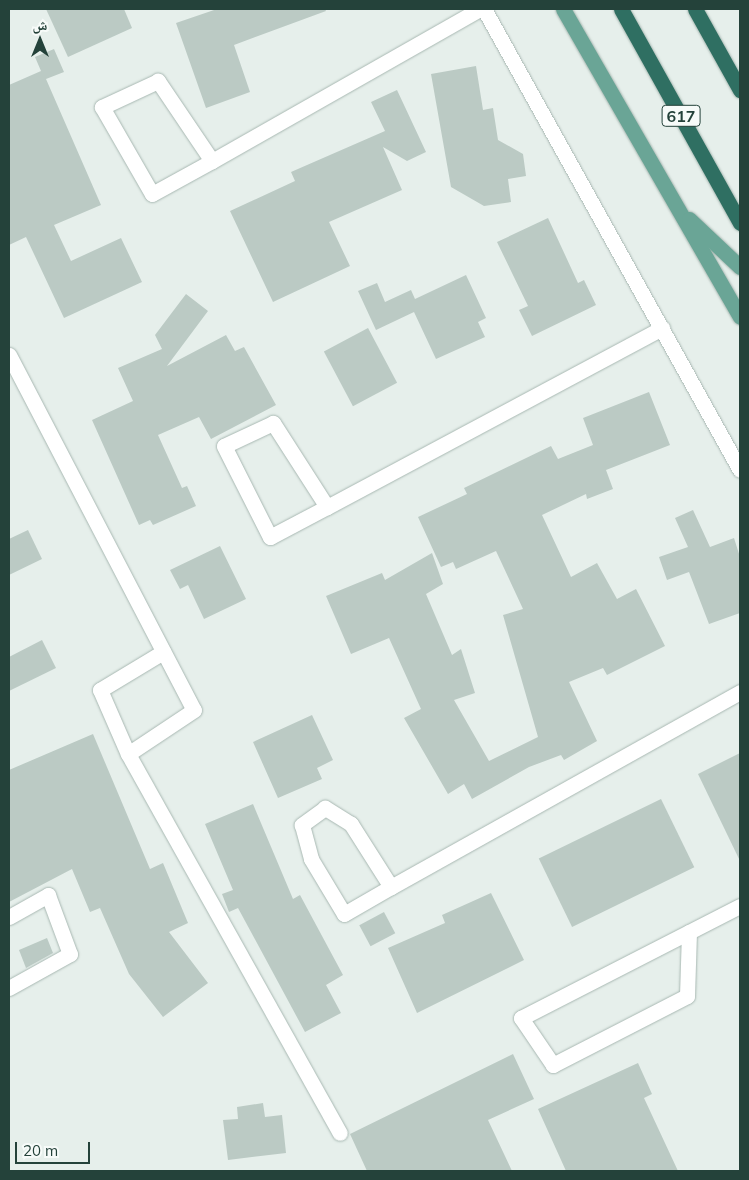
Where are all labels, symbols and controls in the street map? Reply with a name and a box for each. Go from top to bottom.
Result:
north arrow [15,15,65,65]
text: ش [33,16,47,34]
road number: 617 [661,102,701,130]
scale bar [18,1132,92,1164]
text: 20 m [23,1141,58,1160]

